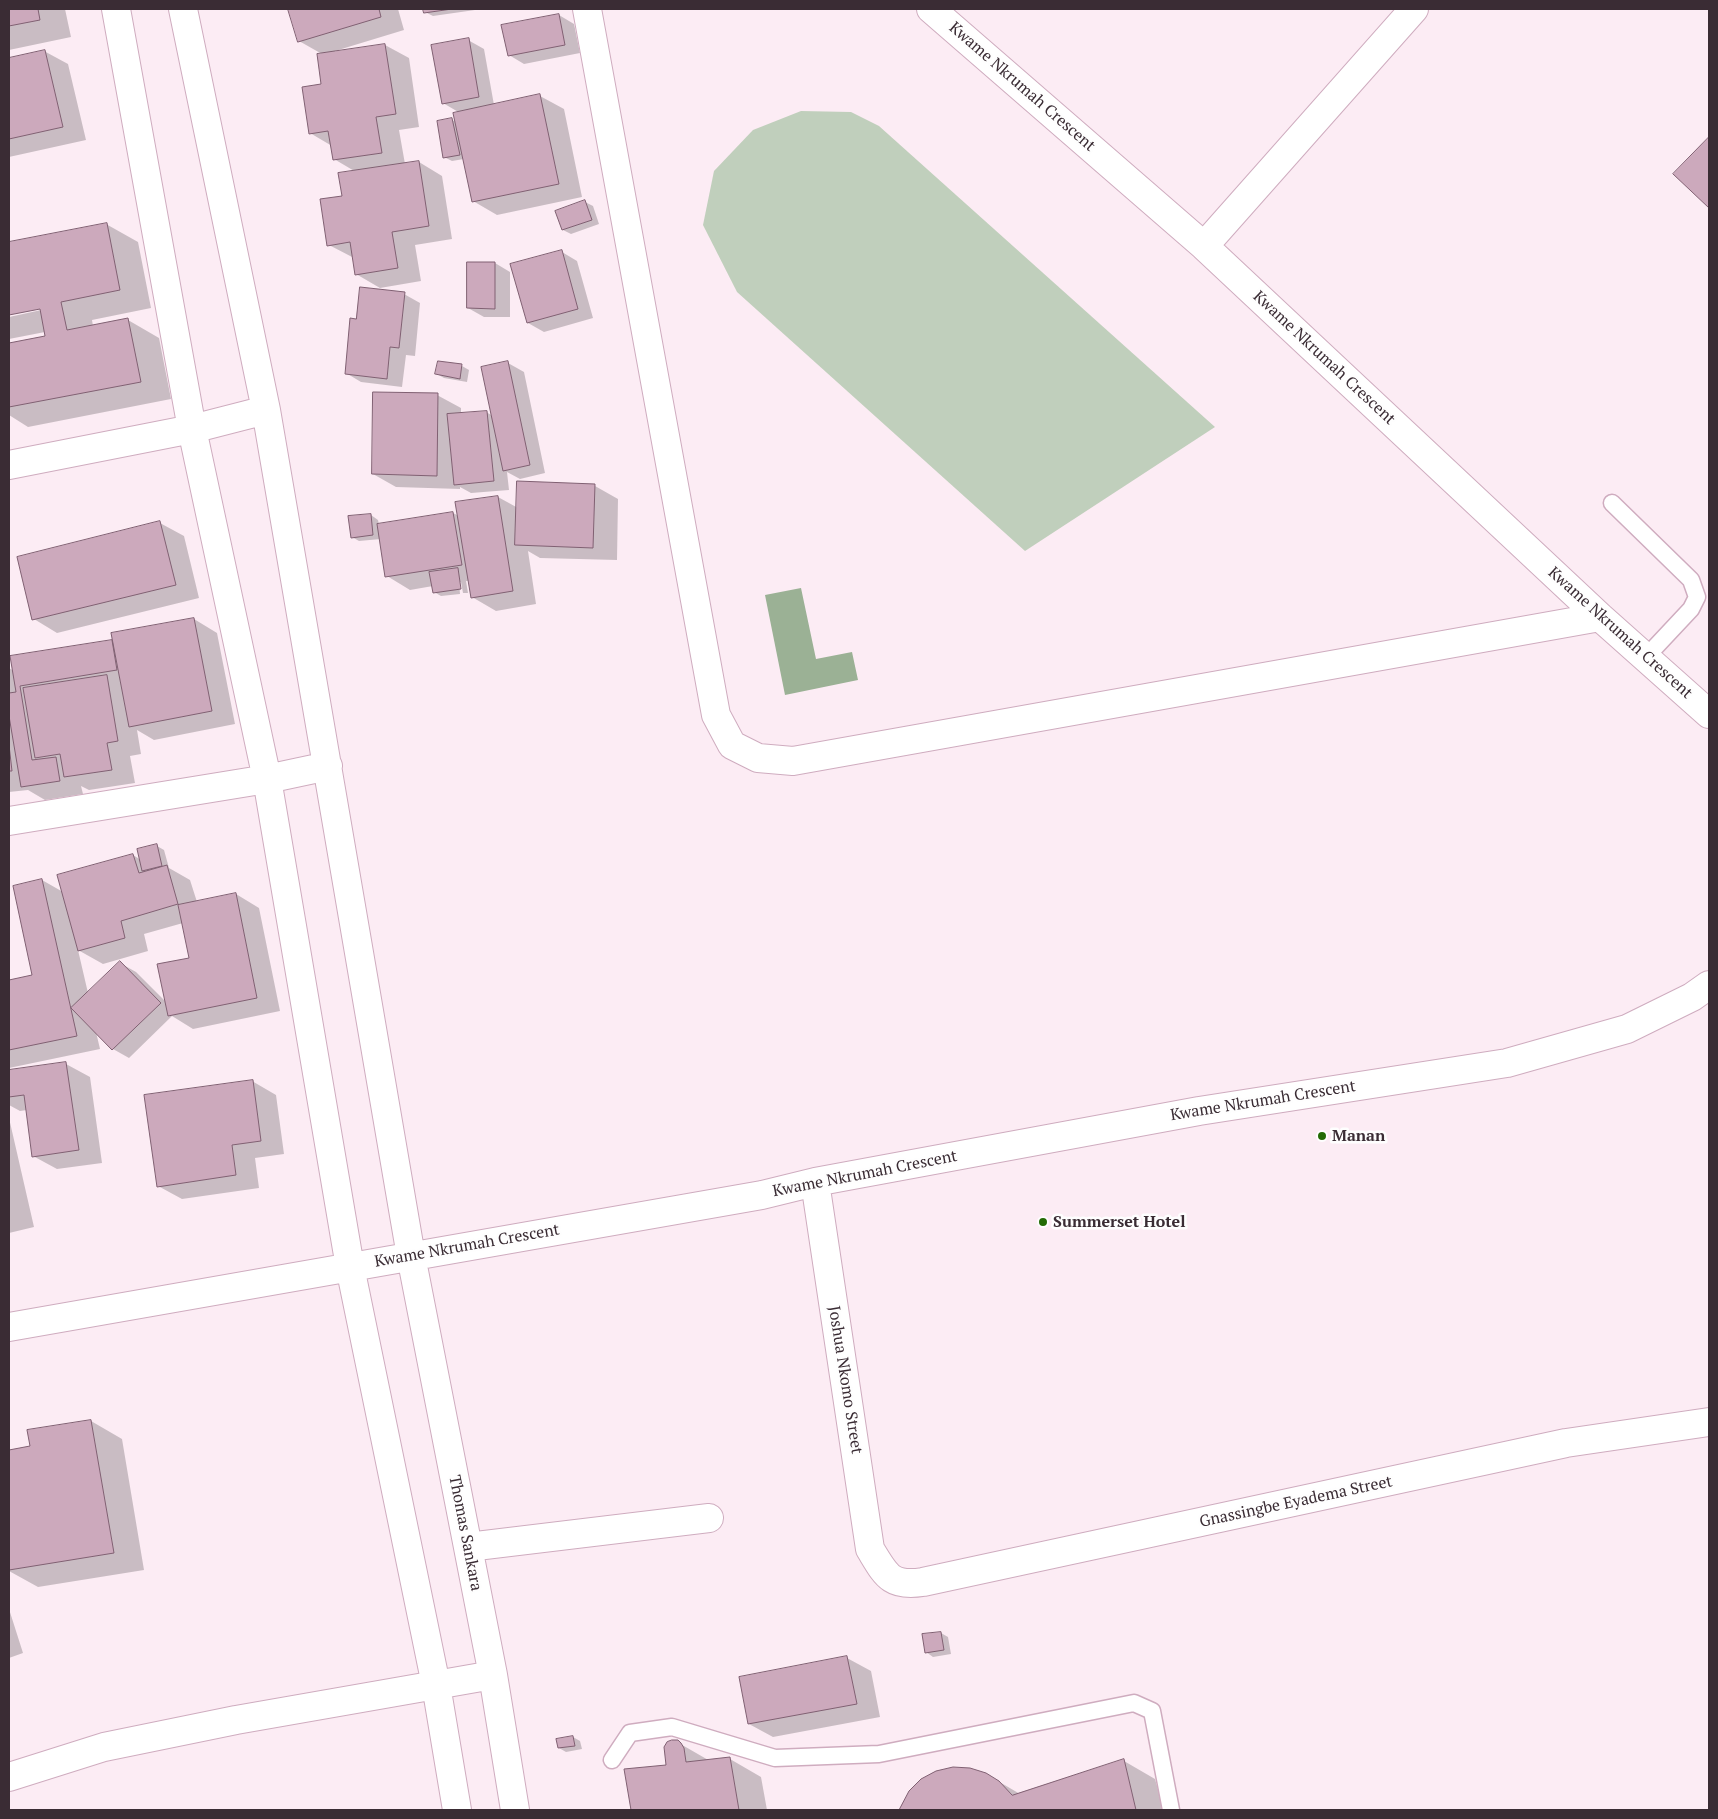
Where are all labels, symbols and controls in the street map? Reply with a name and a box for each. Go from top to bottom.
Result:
street label: Kwame Nkrumah Crescent [945,18,1099,156]
street label: Kwame Nkrumah Crescent [1249,287,1399,429]
street label: Kwame Nkrumah Crescent [1544,563,1696,703]
street label: Kwame Nkrumah Crescent [1169,1077,1357,1125]
place label: Manan [1332,1126,1385,1146]
marker: Manan [1316,1130,1328,1142]
street label: Kwame Nkrumah Crescent [771,1147,959,1201]
place label: Summerset Hotel [1053,1212,1185,1232]
marker: Summerset Hotel [1037,1216,1049,1228]
street label: Kwame Nkrumah Crescent [373,1220,561,1272]
street label: Joshua Nkomo Street [824,1305,866,1455]
street label: Gnassingbe Eyadema Street [1198,1472,1394,1532]
street label: Thomas Sankara [444,1473,486,1593]

